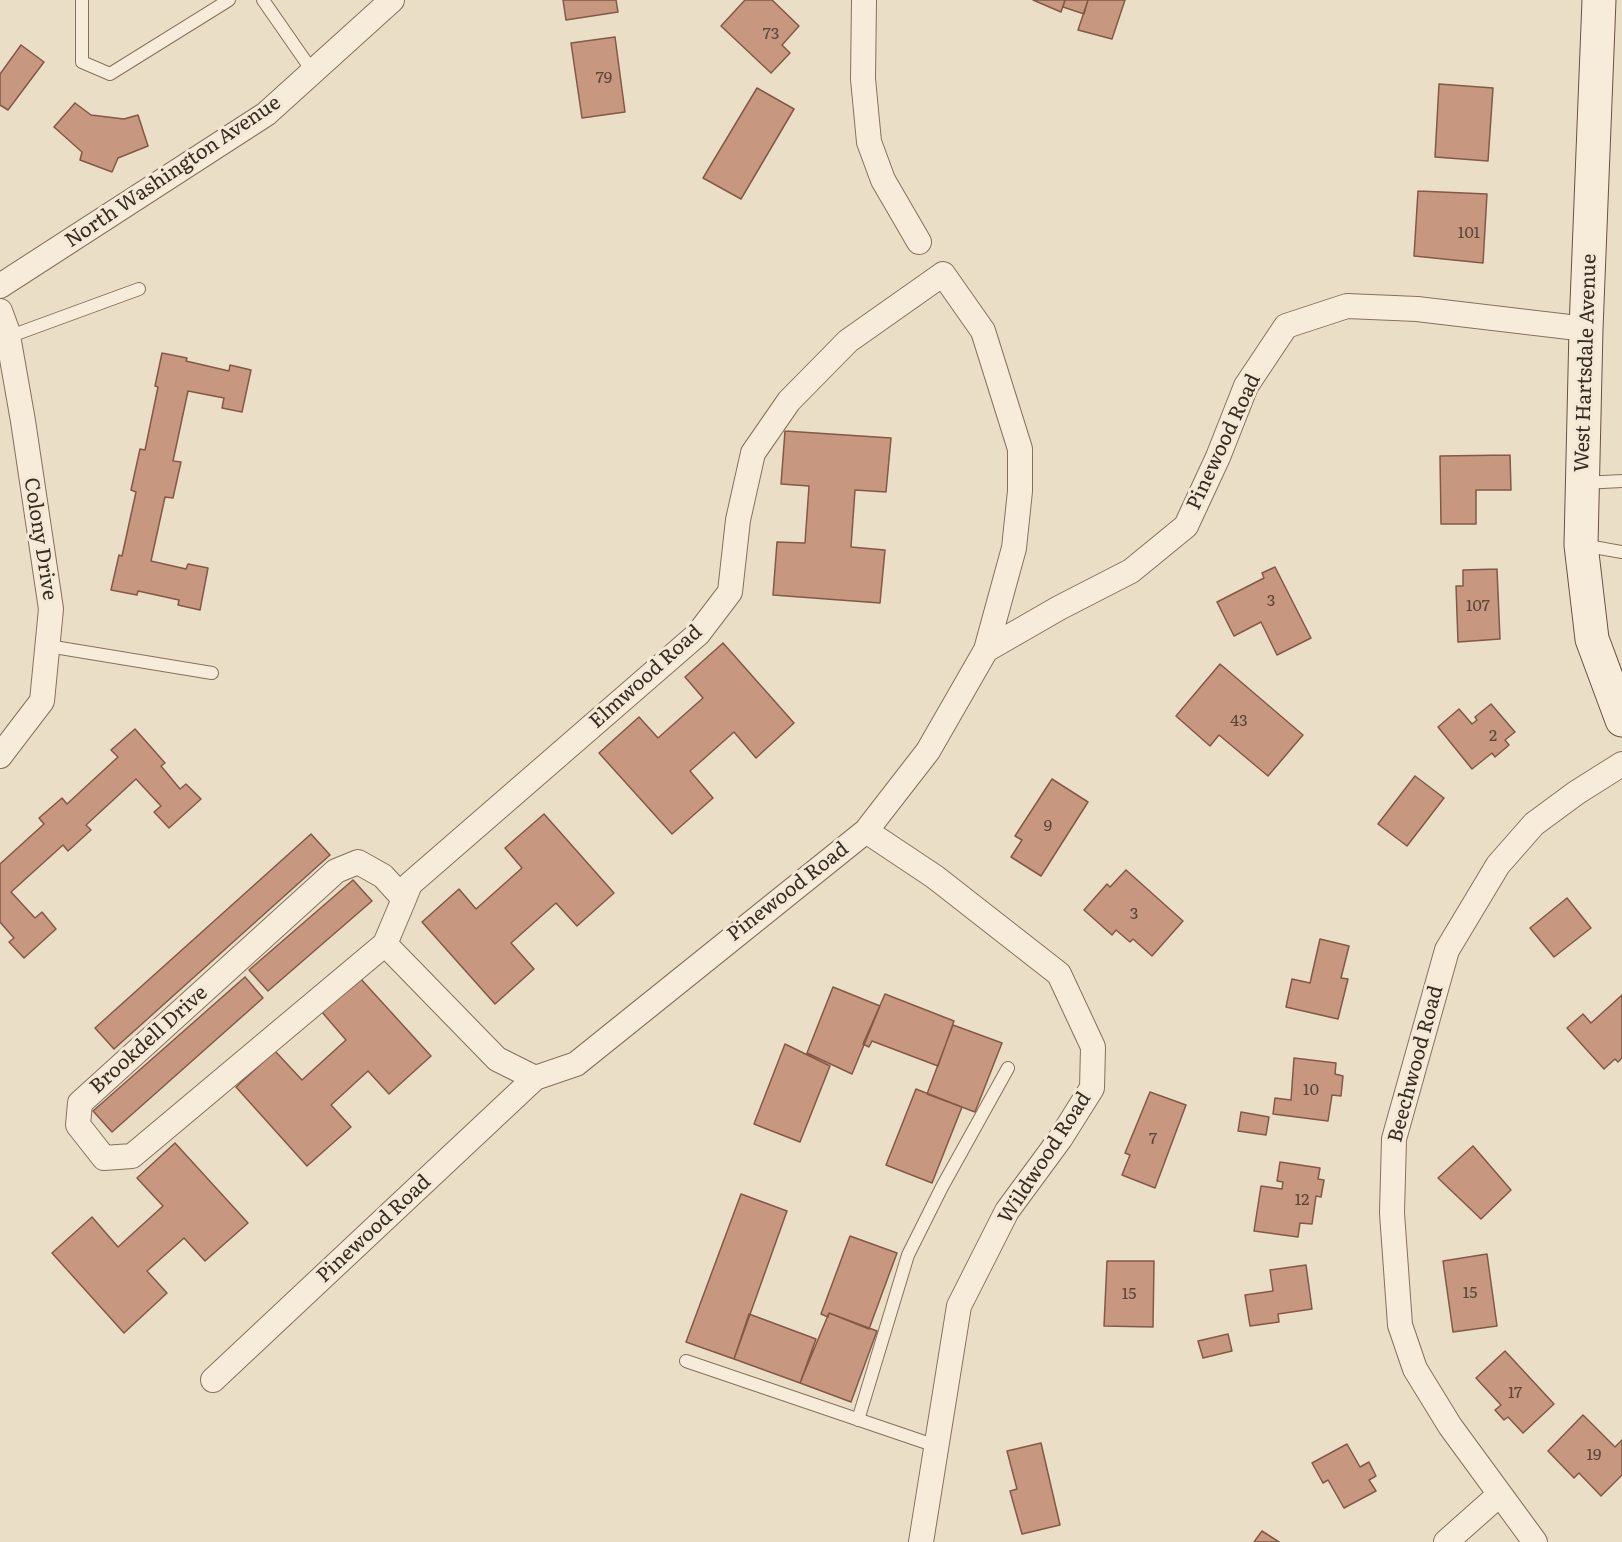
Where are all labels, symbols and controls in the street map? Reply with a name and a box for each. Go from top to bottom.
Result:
house number: 73 [763,24,779,44]
house number: 79 [596,68,612,88]
street label: North Washington Avenue [61,91,285,253]
house number: 101 [1458,223,1480,243]
street label: West Hartsdale Avenue [1570,253,1602,473]
street label: Pinewood Road [1182,370,1266,514]
street label: Colony Drive [18,476,62,602]
house number: 3 [1267,591,1275,611]
house number: 107 [1466,596,1490,616]
street label: Elmwood Road [585,620,707,734]
house number: 43 [1230,711,1248,731]
house number: 2 [1489,726,1497,746]
house number: 9 [1044,816,1052,836]
street label: Pinewood Road [723,837,853,947]
house number: 3 [1130,904,1138,924]
street label: Brookdell Drive [85,981,213,1099]
street label: Beechwood Road [1384,983,1448,1145]
house number: 10 [1303,1080,1319,1100]
street label: Wildwood Road [994,1088,1096,1228]
house number: 7 [1149,1129,1157,1149]
street label: Pinewood Road [312,1170,436,1288]
house number: 12 [1295,1190,1309,1210]
house number: 15 [1463,1283,1477,1303]
house number: 15 [1122,1284,1136,1304]
house number: 17 [1508,1383,1522,1403]
house number: 19 [1587,1445,1601,1465]

